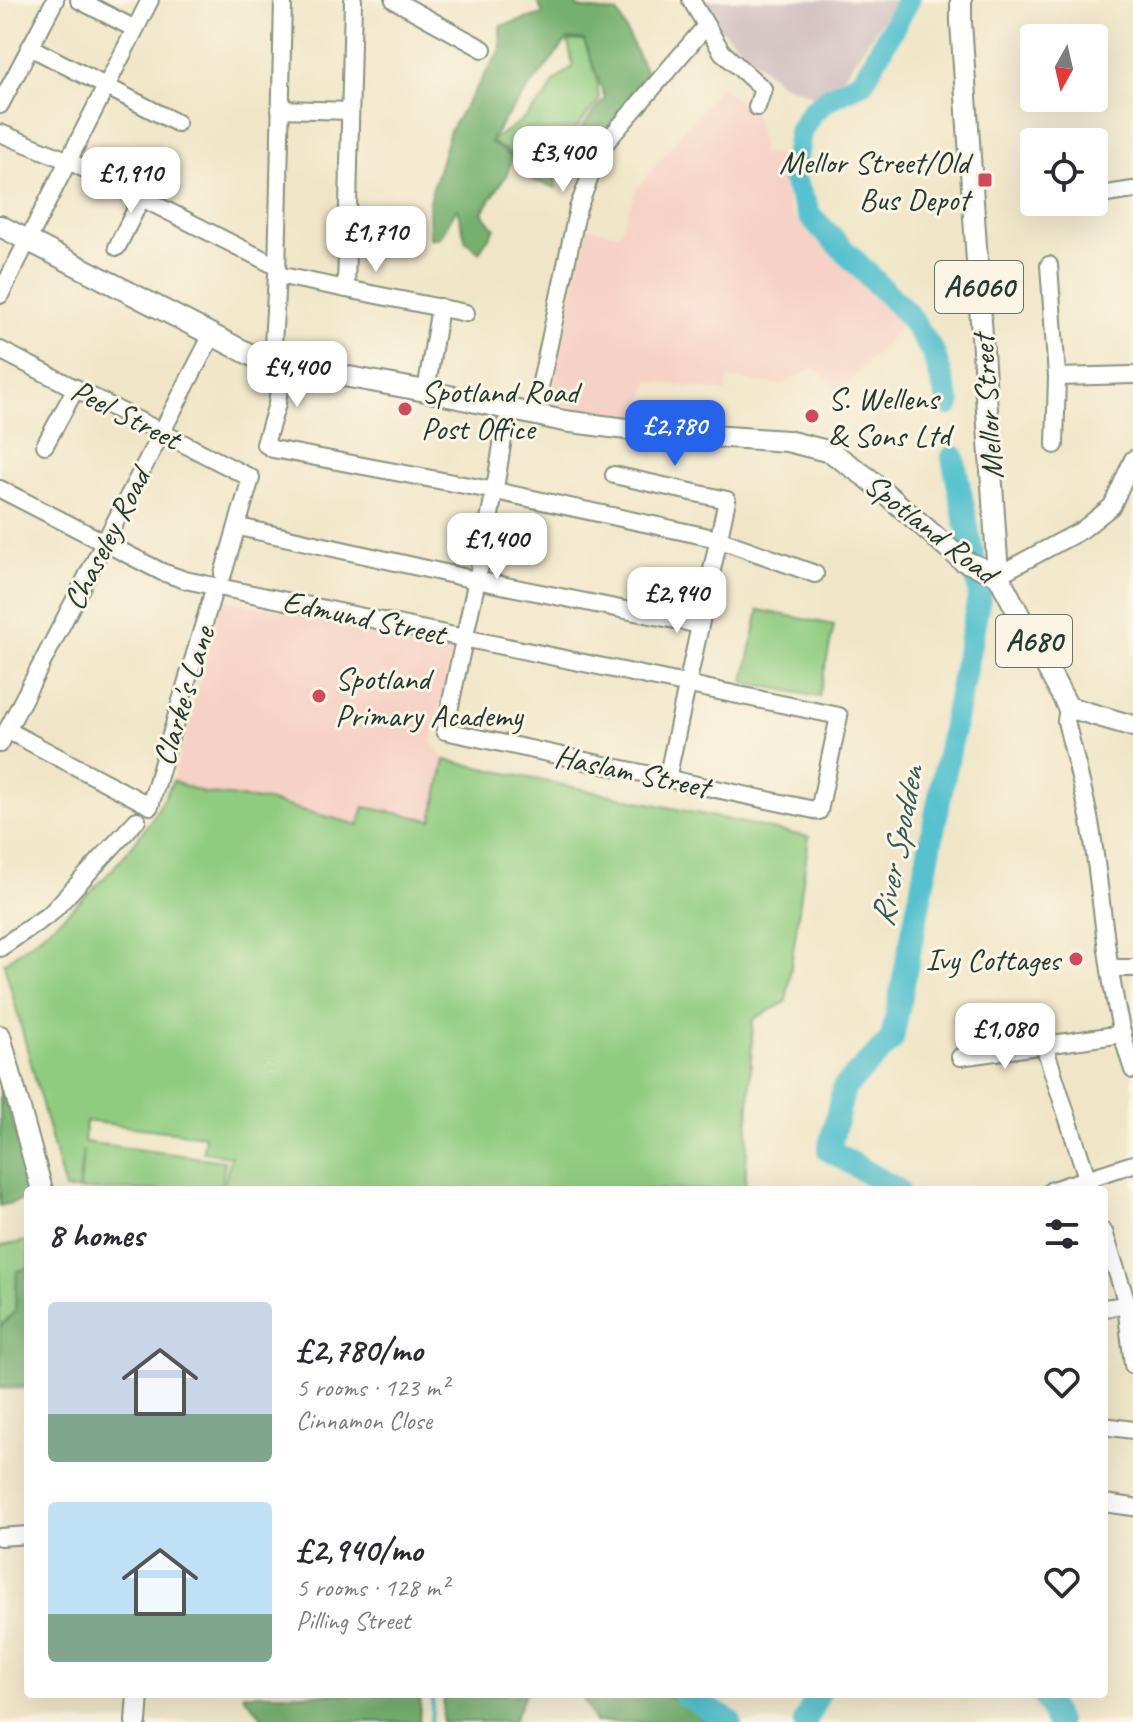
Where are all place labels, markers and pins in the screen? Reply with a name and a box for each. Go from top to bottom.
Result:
pin: £3,400 [498,126,628,194]
place label: Mellor Street/Old Bus Depot [779,142,974,220]
pin: £1,910 [66,147,196,215]
marker: Mellor Street/Old Bus Depot [976,171,994,189]
pin: £1,710 [311,206,441,274]
pin: £4,400 [232,341,362,409]
place label: Spotland Road Post Office [421,371,583,449]
place label: S. Wellens & Sons Ltd [828,378,955,456]
marker: Spotland Road Post Office [396,400,414,418]
pin: £2,780 [610,400,740,468]
marker: S. Wellens & Sons Ltd [803,407,821,425]
pin: £1,400 [432,513,562,581]
pin: £2,940 [612,567,742,635]
place label: Spotland Primary Academy [335,658,524,736]
marker: Spotland Primary Academy [310,687,328,705]
place label: Ivy Cottages [926,939,1063,980]
marker: Ivy Cottages [1067,950,1085,968]
pin: £1,080 [940,1003,1070,1071]

